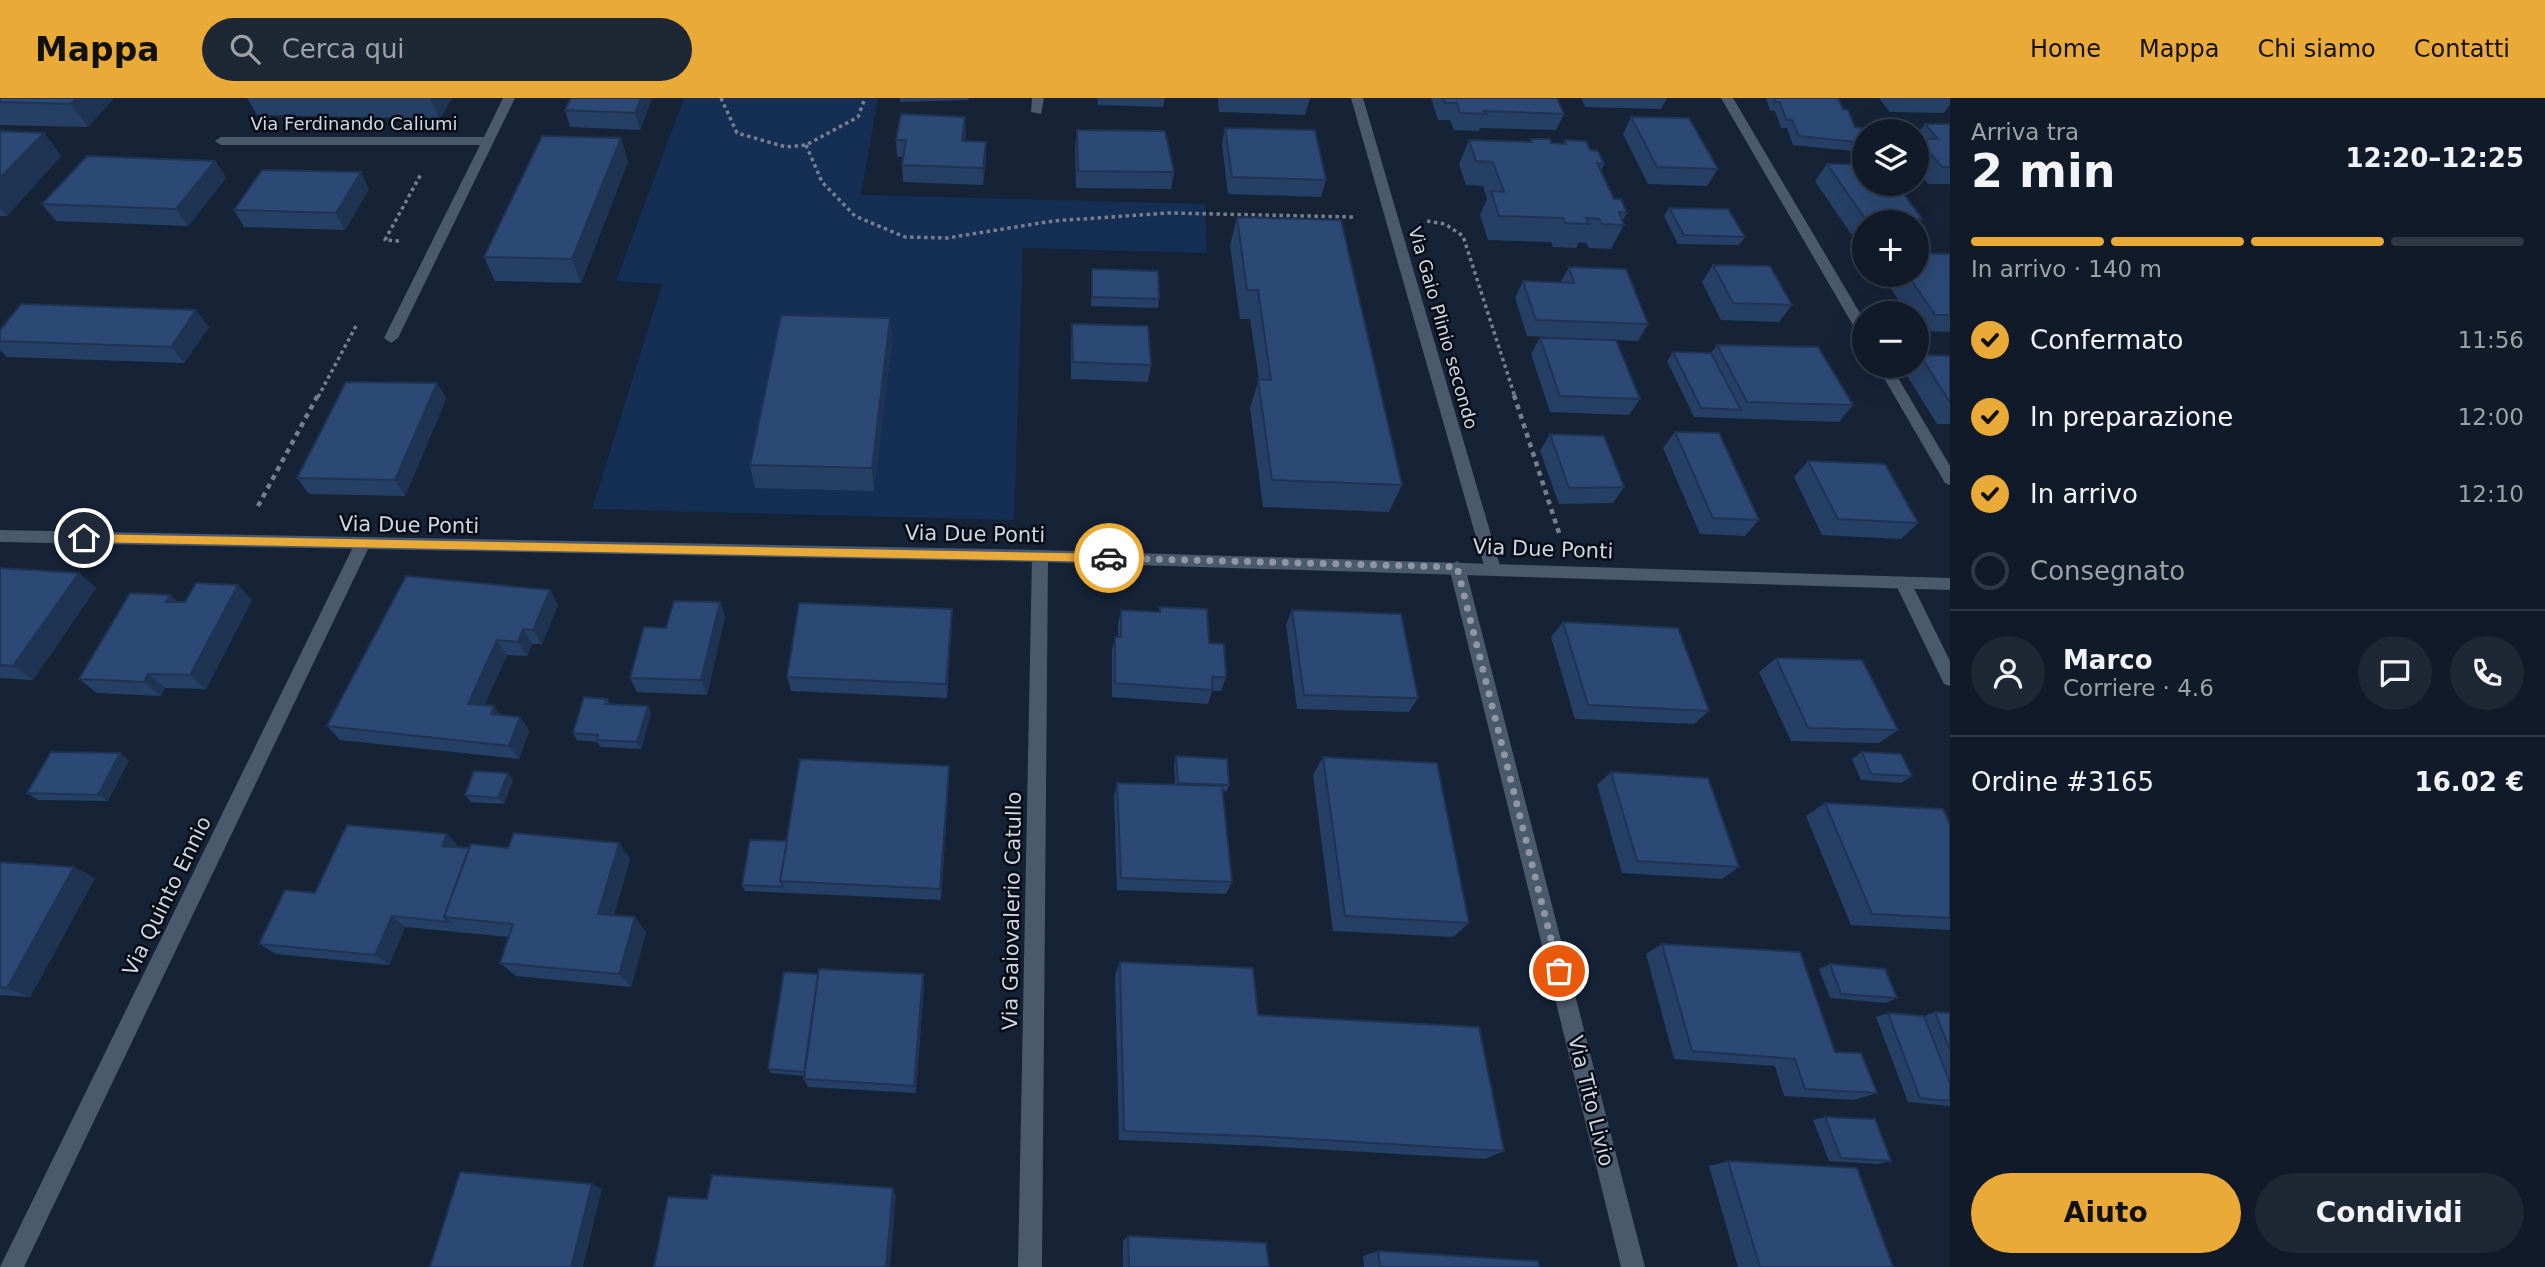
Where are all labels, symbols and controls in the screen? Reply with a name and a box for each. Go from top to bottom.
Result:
search box [202,18,692,81]
text: Mappa [35,30,160,69]
icon: search [226,30,264,68]
text: Cerca qui [282,34,405,64]
text: Home [2030,35,2101,63]
text: Mappa [2139,35,2220,63]
text: Chi siamo [2258,35,2376,63]
text: Contatti [2414,35,2510,63]
street label: Via Ferdinando Caliumi [250,113,458,134]
map controls [1852,119,1929,378]
button: layers [1852,119,1929,196]
text: Arriva tra [1971,119,2079,145]
text: 12:20–12:25 [2345,143,2524,173]
text: 2 min [1971,144,2115,198]
button: + [1852,210,1929,287]
street label: Via Gaio Plinio secondo [1405,224,1482,431]
text: In arrivo · 140 m [1971,256,2162,282]
button: − [1852,301,1929,378]
icon: check [1971,321,2009,359]
text: Confermato [2030,325,2183,355]
text: 11:56 [2458,327,2524,353]
icon: check [1971,398,2009,436]
text: In preparazione [2030,402,2233,432]
text: 12:00 [2458,404,2524,430]
icon: check [1971,475,2009,513]
text: In arrivo [2030,479,2138,509]
text: 12:10 [2458,481,2524,507]
pin [54,508,114,568]
street label: Via Due Ponti [339,512,479,538]
icon: home [65,519,103,557]
street label: Via Due Ponti [905,521,1045,547]
courier [1074,523,1144,593]
street label: Via Due Ponti [1472,535,1614,563]
icon: car [1090,539,1128,577]
text: Consegnato [2030,556,2185,586]
button: person [1971,636,2045,710]
button: chat [2358,636,2432,710]
button: phone [2450,636,2524,710]
text: Marco [2063,645,2153,675]
text: Corriere · 4.6 [2063,675,2214,701]
text: Ordine #3165 [1971,767,2154,797]
text: 16.02 € [2415,767,2524,797]
street label: Via Gaiovalerio Catullo [998,791,1026,1031]
street label: Via Quinto Ennio [118,812,216,980]
pin [1529,941,1589,1001]
icon: bag [1540,952,1578,990]
street label: Via Tito Livio [1563,1033,1619,1169]
button: Aiuto [1971,1173,2241,1253]
button: Condividi [2255,1173,2524,1253]

